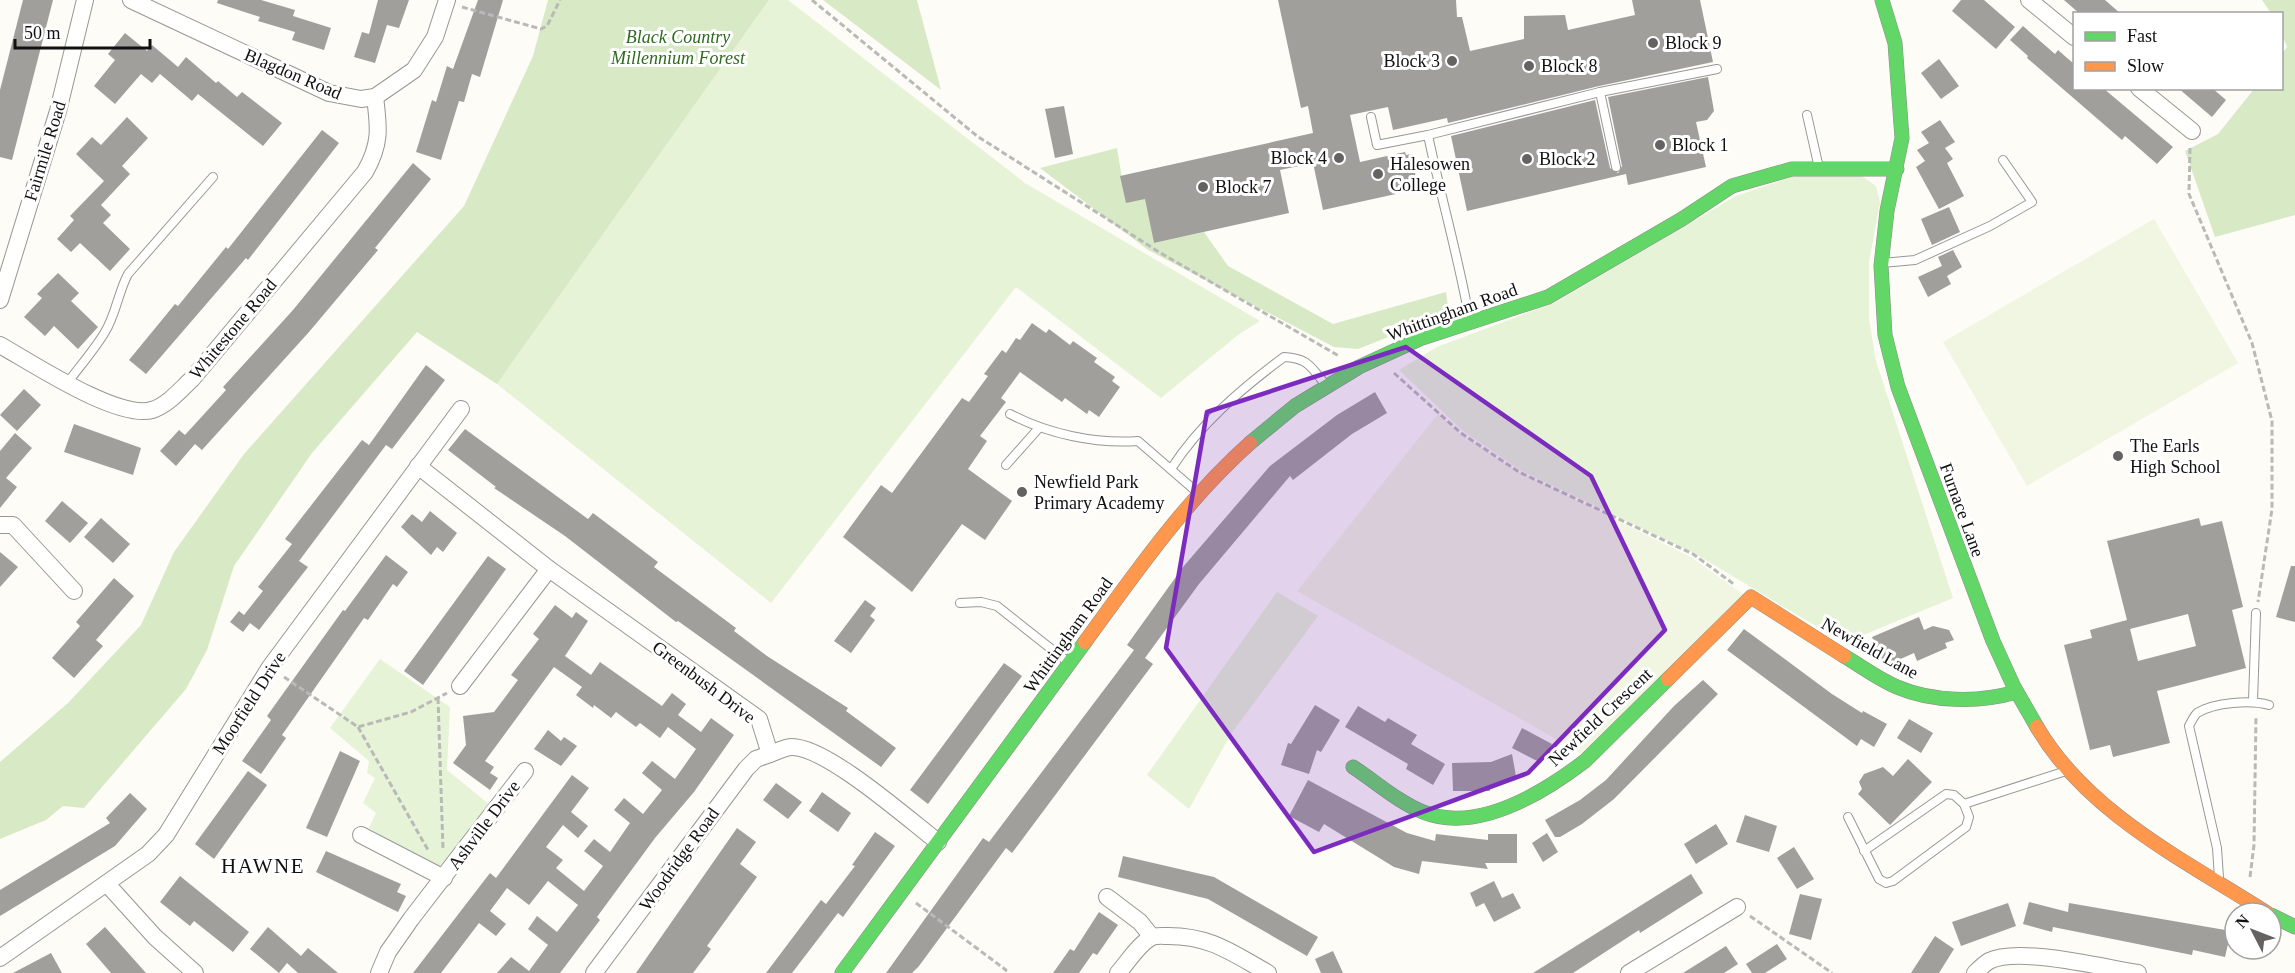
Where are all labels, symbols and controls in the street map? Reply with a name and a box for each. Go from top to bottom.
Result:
scale bar [15,12,150,50]
legend [2073,12,2283,90]
text: 50 m [24,23,61,43]
text: Fast [2127,26,2157,46]
park label: Black Country Millennium Forest [610,27,746,68]
place label: Block 9 [1665,33,1722,53]
marker: Block 9 [1646,36,1660,50]
street label: Blagdon Road [241,45,345,103]
place label: Block 3 [1384,51,1440,71]
marker: Block 3 [1445,54,1459,68]
place label: Block 8 [1541,56,1598,76]
text: Slow [2127,56,2164,76]
marker: Block 8 [1522,59,1536,73]
street label: Fairmile Road [20,99,70,203]
place label: Block 1 [1672,135,1729,155]
marker: Block 1 [1653,138,1667,152]
place label: Block 4 [1271,148,1327,168]
place label: Block 2 [1539,149,1596,169]
marker: Block 4 [1332,151,1346,165]
marker: Block 2 [1520,152,1534,166]
place label: Halesowen College [1390,154,1470,195]
marker: Halesowen College [1371,167,1385,181]
place label: Block 7 [1215,177,1272,197]
marker: Block 7 [1196,180,1210,194]
street label: Whitestone Road [185,275,281,383]
street label: Whittingham Road [1384,279,1520,345]
place label: The Earls High School [2130,436,2221,477]
marker: The Earls High School [2111,449,2125,463]
street label: Furnace Lane [1936,460,1988,560]
place label: Newfield Park Primary Academy [1034,472,1164,513]
marker: Newfield Park Primary Academy [1015,485,1029,499]
street label: Whittingham Road [1020,574,1116,696]
street label: Newfield Lane [1818,613,1922,683]
street label: Greenbush Drive [649,637,759,727]
street label: Moorfield Drive [208,648,290,758]
street label: Newfield Crescent [1544,664,1656,770]
street label: Ashville Drive [444,776,524,874]
street label: Woodridge Road [635,804,723,914]
district label: HAWNE [221,854,305,878]
north arrow [2223,901,2283,961]
text: N [2232,911,2253,931]

